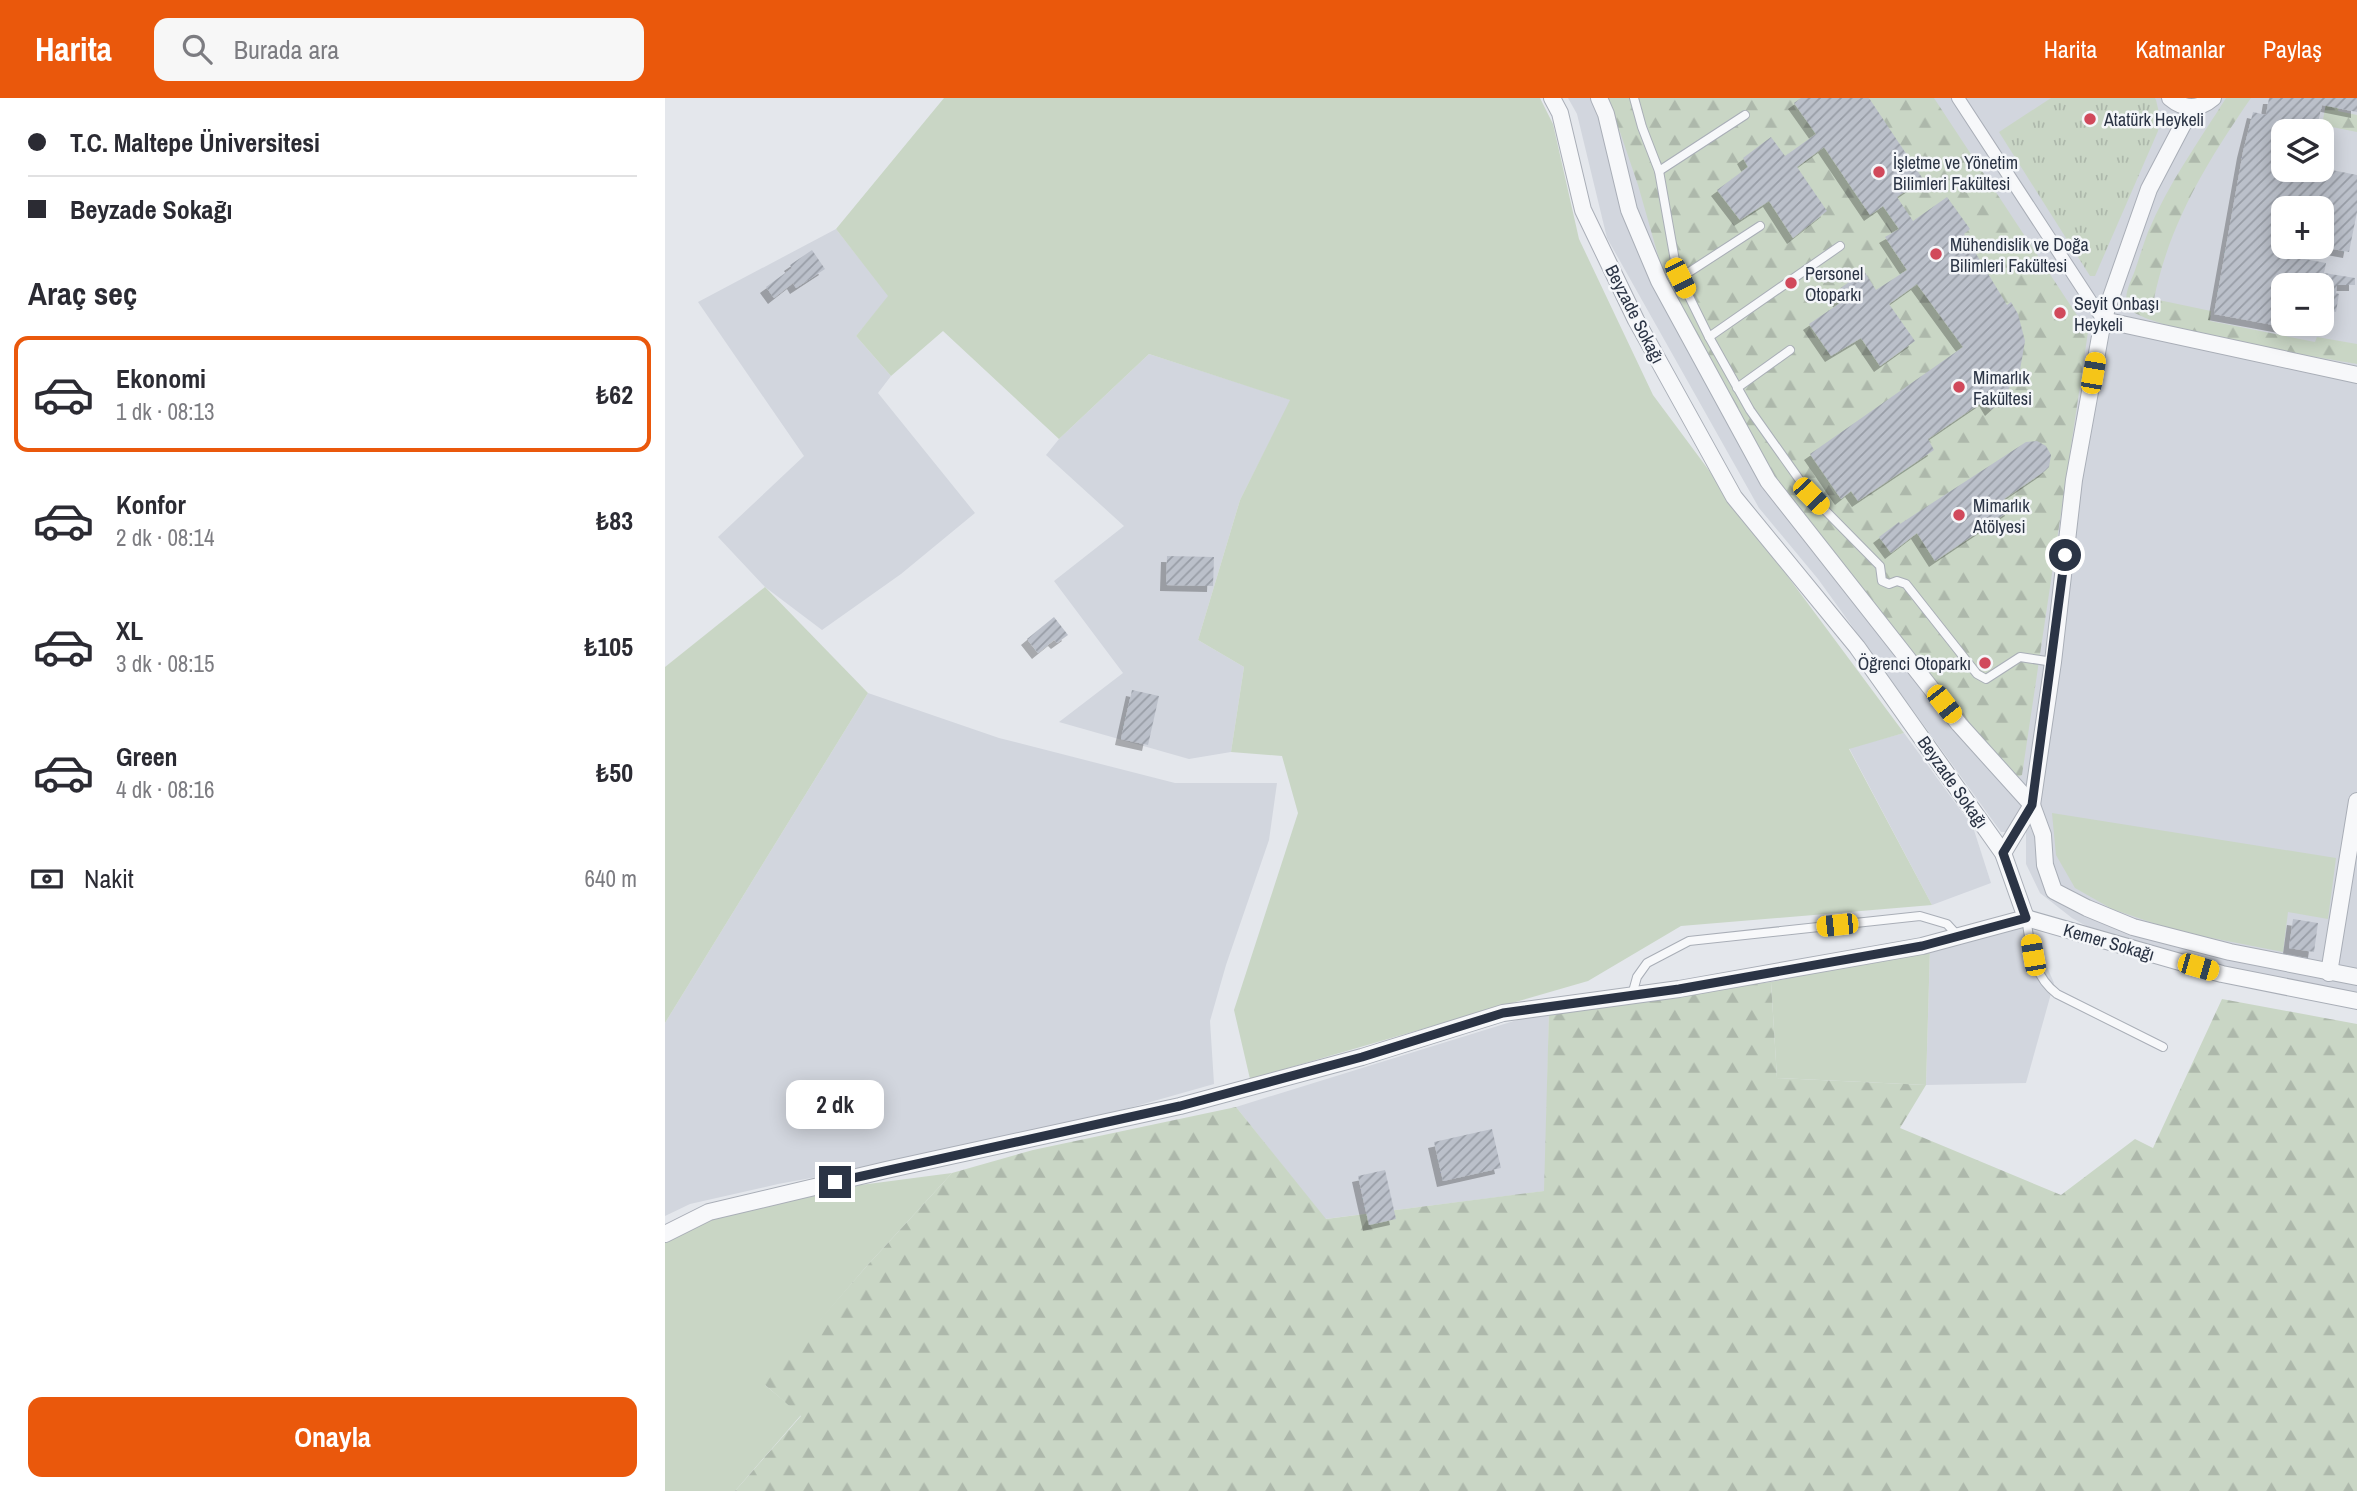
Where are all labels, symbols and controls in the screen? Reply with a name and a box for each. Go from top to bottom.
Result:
search box [154,18,644,81]
text: Harita [35,27,112,71]
icon: search [178,30,216,68]
text: Burada ara [234,32,339,67]
text: Harita [2044,33,2097,65]
text: Katmanlar [2135,33,2225,65]
text: Paylaş [2263,33,2322,65]
place label: Atatürk Heykeli [2103,107,2204,132]
marker: Atatürk Heykeli [2082,111,2098,127]
map controls [2271,119,2334,336]
button: layers [2271,119,2334,182]
text: T.C. Maltepe Üniversitesi [70,125,320,160]
place label: İşletme ve Yönetim Bilimleri Fakültesi [1893,150,2018,196]
marker: İşletme ve Yönetim Bilimleri Fakültesi [1871,164,1887,180]
text: Beyzade Sokağı [70,192,232,227]
button: + [2271,196,2334,259]
place label: Mühendislik ve Doğa Bilimleri Fakültesi [1950,232,2089,278]
marker: Mühendislik ve Doğa Bilimleri Fakültesi [1928,246,1944,262]
car [1662,255,1699,301]
street label: Beyzade Sokağı [1599,260,1671,368]
place label: Personel Otoparkı [1805,261,1863,307]
text: Araç seç [28,272,137,315]
button: − [2271,273,2334,336]
marker: Personel Otoparkı [1783,275,1799,291]
place label: Seyit Onbaşı Heykeli [2074,291,2159,337]
marker: Seyit Onbaşı Heykeli [2052,305,2068,321]
car [2080,350,2107,396]
text: Ekonomi [116,361,206,396]
icon: car [32,363,95,426]
place label: Mimarlık Fakültesi [1973,365,2032,411]
text: ₺62 [596,377,633,412]
marker: Mimarlık Fakültesi [1951,379,1967,395]
text: 1 dk · 08:13 [116,396,215,427]
car [1789,474,1834,518]
text: Konfor [116,487,186,522]
icon: car [32,489,95,552]
place label: Mimarlık Atölyesi [1972,493,2030,539]
text: ₺83 [596,503,633,538]
marker: Mimarlık Atölyesi [1951,507,1967,523]
text: 2 dk · 08:14 [116,522,215,553]
route start [2049,539,2081,571]
text: XL [116,613,143,648]
icon: car [32,615,95,678]
text: ₺105 [584,629,633,664]
text: 3 dk · 08:15 [116,648,215,679]
place label: Öğrenci Otoparkı [1858,651,1971,676]
marker: Öğrenci Otoparkı [1977,655,1993,671]
car [1923,681,1966,727]
street label: Beyzade Sokağı [1912,731,1994,833]
text: Green [116,739,178,774]
icon: car [32,741,95,804]
text: ₺50 [596,755,633,790]
text: 4 dk · 08:16 [116,774,215,805]
icon: cash [28,860,66,898]
text: Nakit [84,861,134,896]
text: 640 m [585,863,637,894]
car [1816,912,1859,938]
street label: Kemer Sokağı [2061,917,2157,967]
car [2020,932,2047,978]
car [2175,951,2222,983]
callout: 2 dk [786,1080,884,1130]
text: 2 dk [816,1089,854,1120]
route end [819,1166,851,1198]
button: Onayla [28,1397,637,1477]

